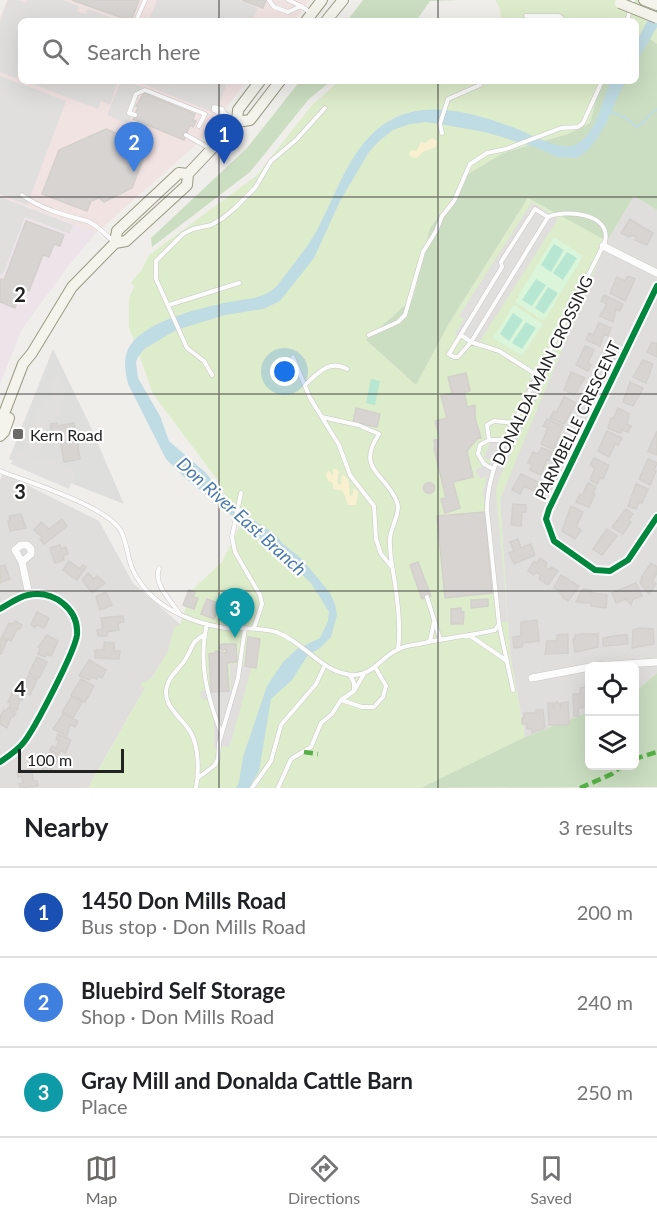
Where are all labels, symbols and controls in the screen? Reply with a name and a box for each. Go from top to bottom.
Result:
search box [18,18,639,84]
icon: search [39,35,72,68]
text: Search here [87,38,200,65]
pin: 1 [204,114,244,164]
pin: 2 [114,122,154,172]
street label: DONALDA MAIN CROSSING [488,272,596,468]
text: 2 [14,282,26,306]
street label: PARMBELLE CRESCENT [530,337,624,502]
your location [270,357,299,386]
place label: Kern Road [30,425,103,444]
marker: Kern Road [11,427,25,441]
water label: Don River East Branch [173,452,311,580]
text: 3 [14,479,26,503]
pin: 3 [216,588,254,638]
map controls [585,662,639,770]
button: locate [585,662,639,716]
text: 4 [14,676,26,700]
button: layers [585,716,639,770]
scale bar [18,746,124,774]
text: 100 m [27,750,72,769]
text: Nearby [24,811,109,843]
text: 3 results [558,815,633,839]
text: 1450 Don Mills Road [81,887,286,914]
text: 1 [38,900,49,924]
text: 200 m [577,900,633,924]
text: Bus stop · Don Mills Road [81,914,306,938]
text: Bluebird Self Storage [81,977,286,1004]
text: 2 [38,990,49,1014]
text: 240 m [577,990,633,1014]
text: Shop · Don Mills Road [81,1004,274,1028]
text: Gray Mill and Donalda Cattle Barn [81,1067,413,1094]
text: 3 [38,1080,49,1104]
text: 250 m [577,1080,633,1104]
text: Place [81,1094,128,1118]
tab: Map [85,1152,118,1207]
tab: Directions [288,1152,360,1207]
tab: Saved [530,1152,572,1207]

